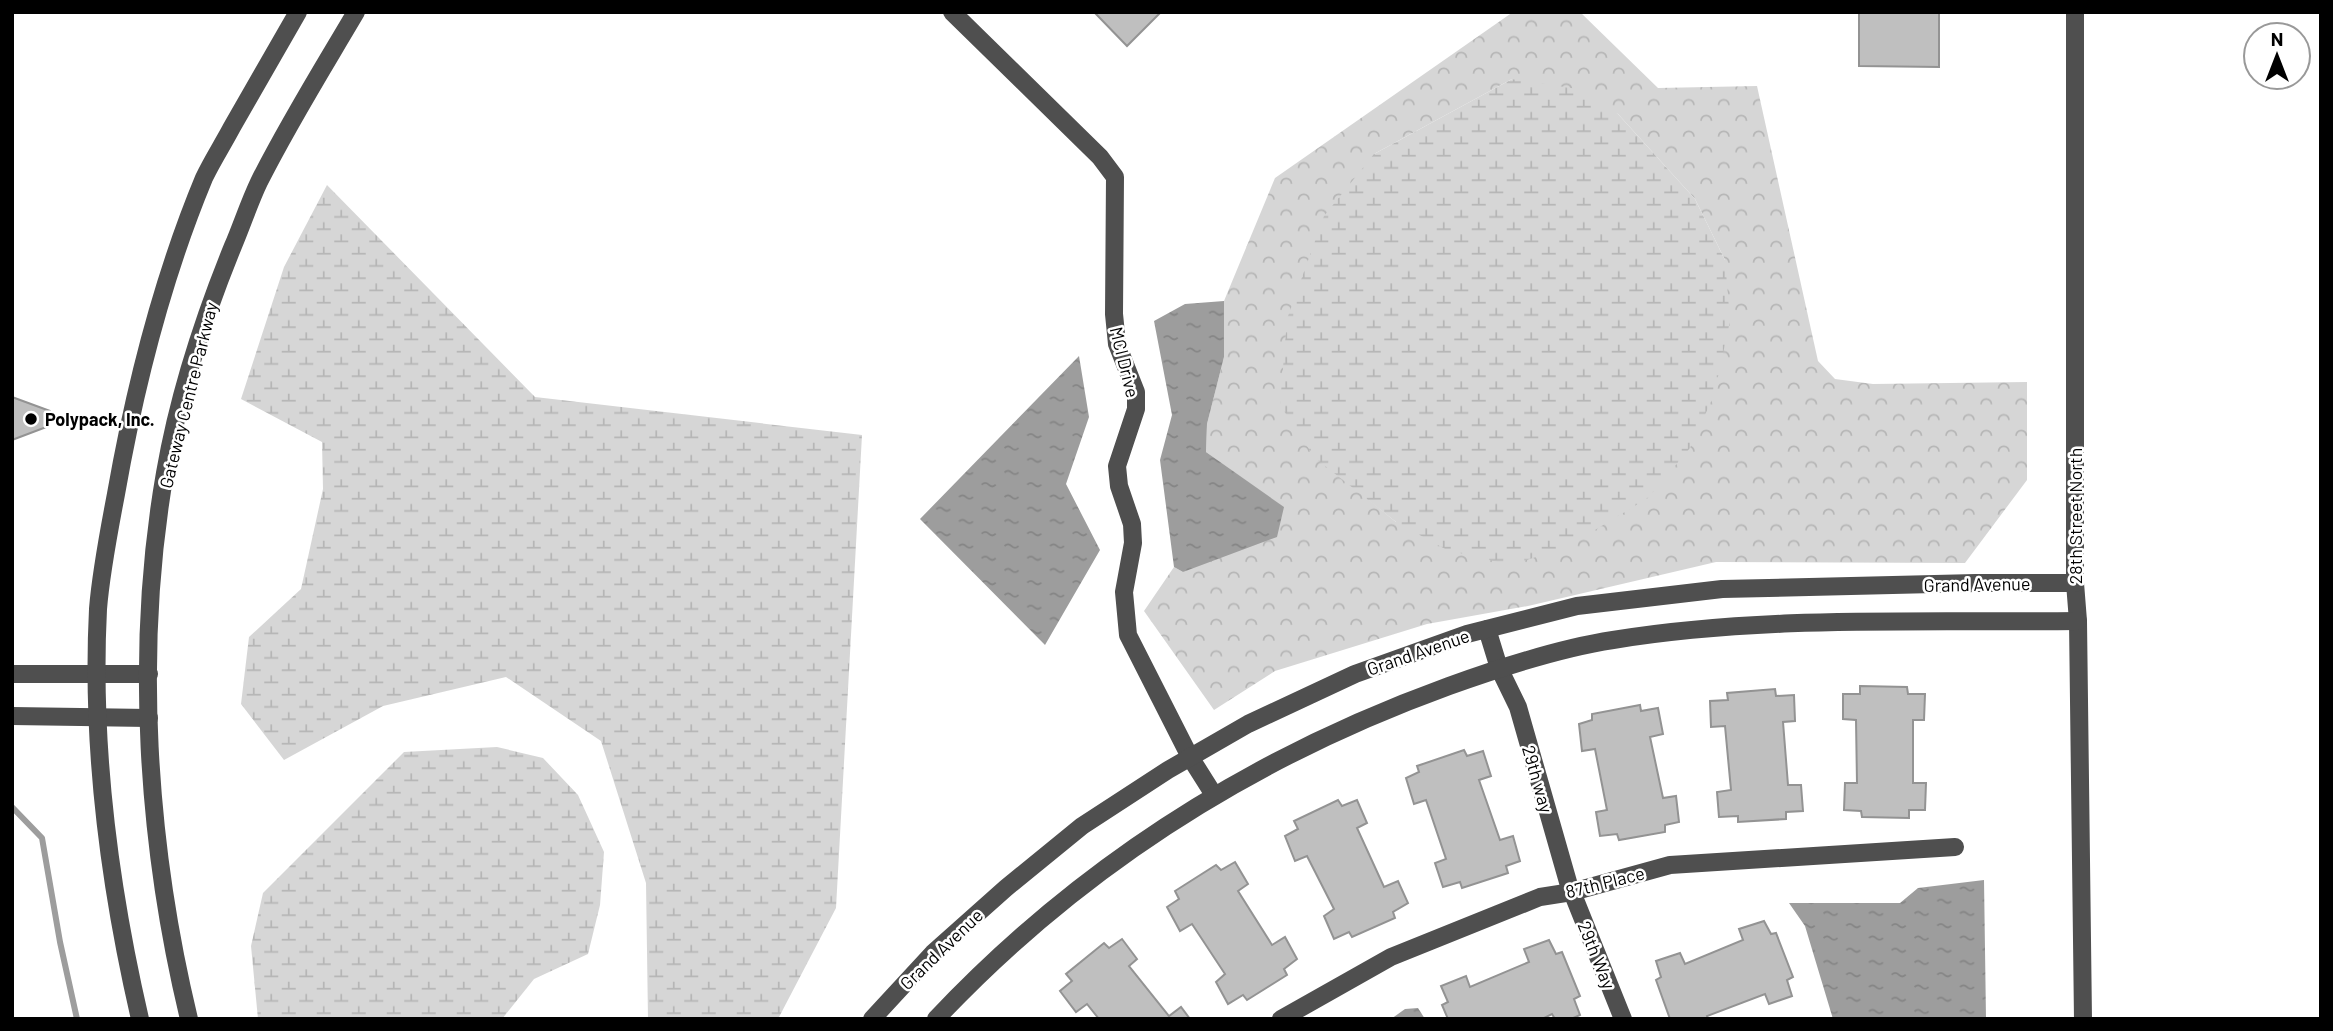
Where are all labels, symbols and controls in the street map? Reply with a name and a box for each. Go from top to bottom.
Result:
north arrow [2242,21,2312,91]
text: N [2271,27,2283,50]
street label: Gateway Centre Parkway [154,299,222,491]
street label: MCI Drive [1106,324,1144,400]
place label: Polypack, Inc. [45,408,155,430]
marker: Polypack, Inc. [23,411,39,427]
street label: 28th Street North [2064,448,2086,584]
street label: Grand Avenue [1923,572,2031,596]
street label: Grand Avenue [1364,624,1472,680]
street label: 29th way [1518,743,1558,815]
street label: 87th Place [1563,862,1647,902]
street label: Grand Avenue [895,904,987,994]
street label: 29th Way [1573,918,1621,992]

